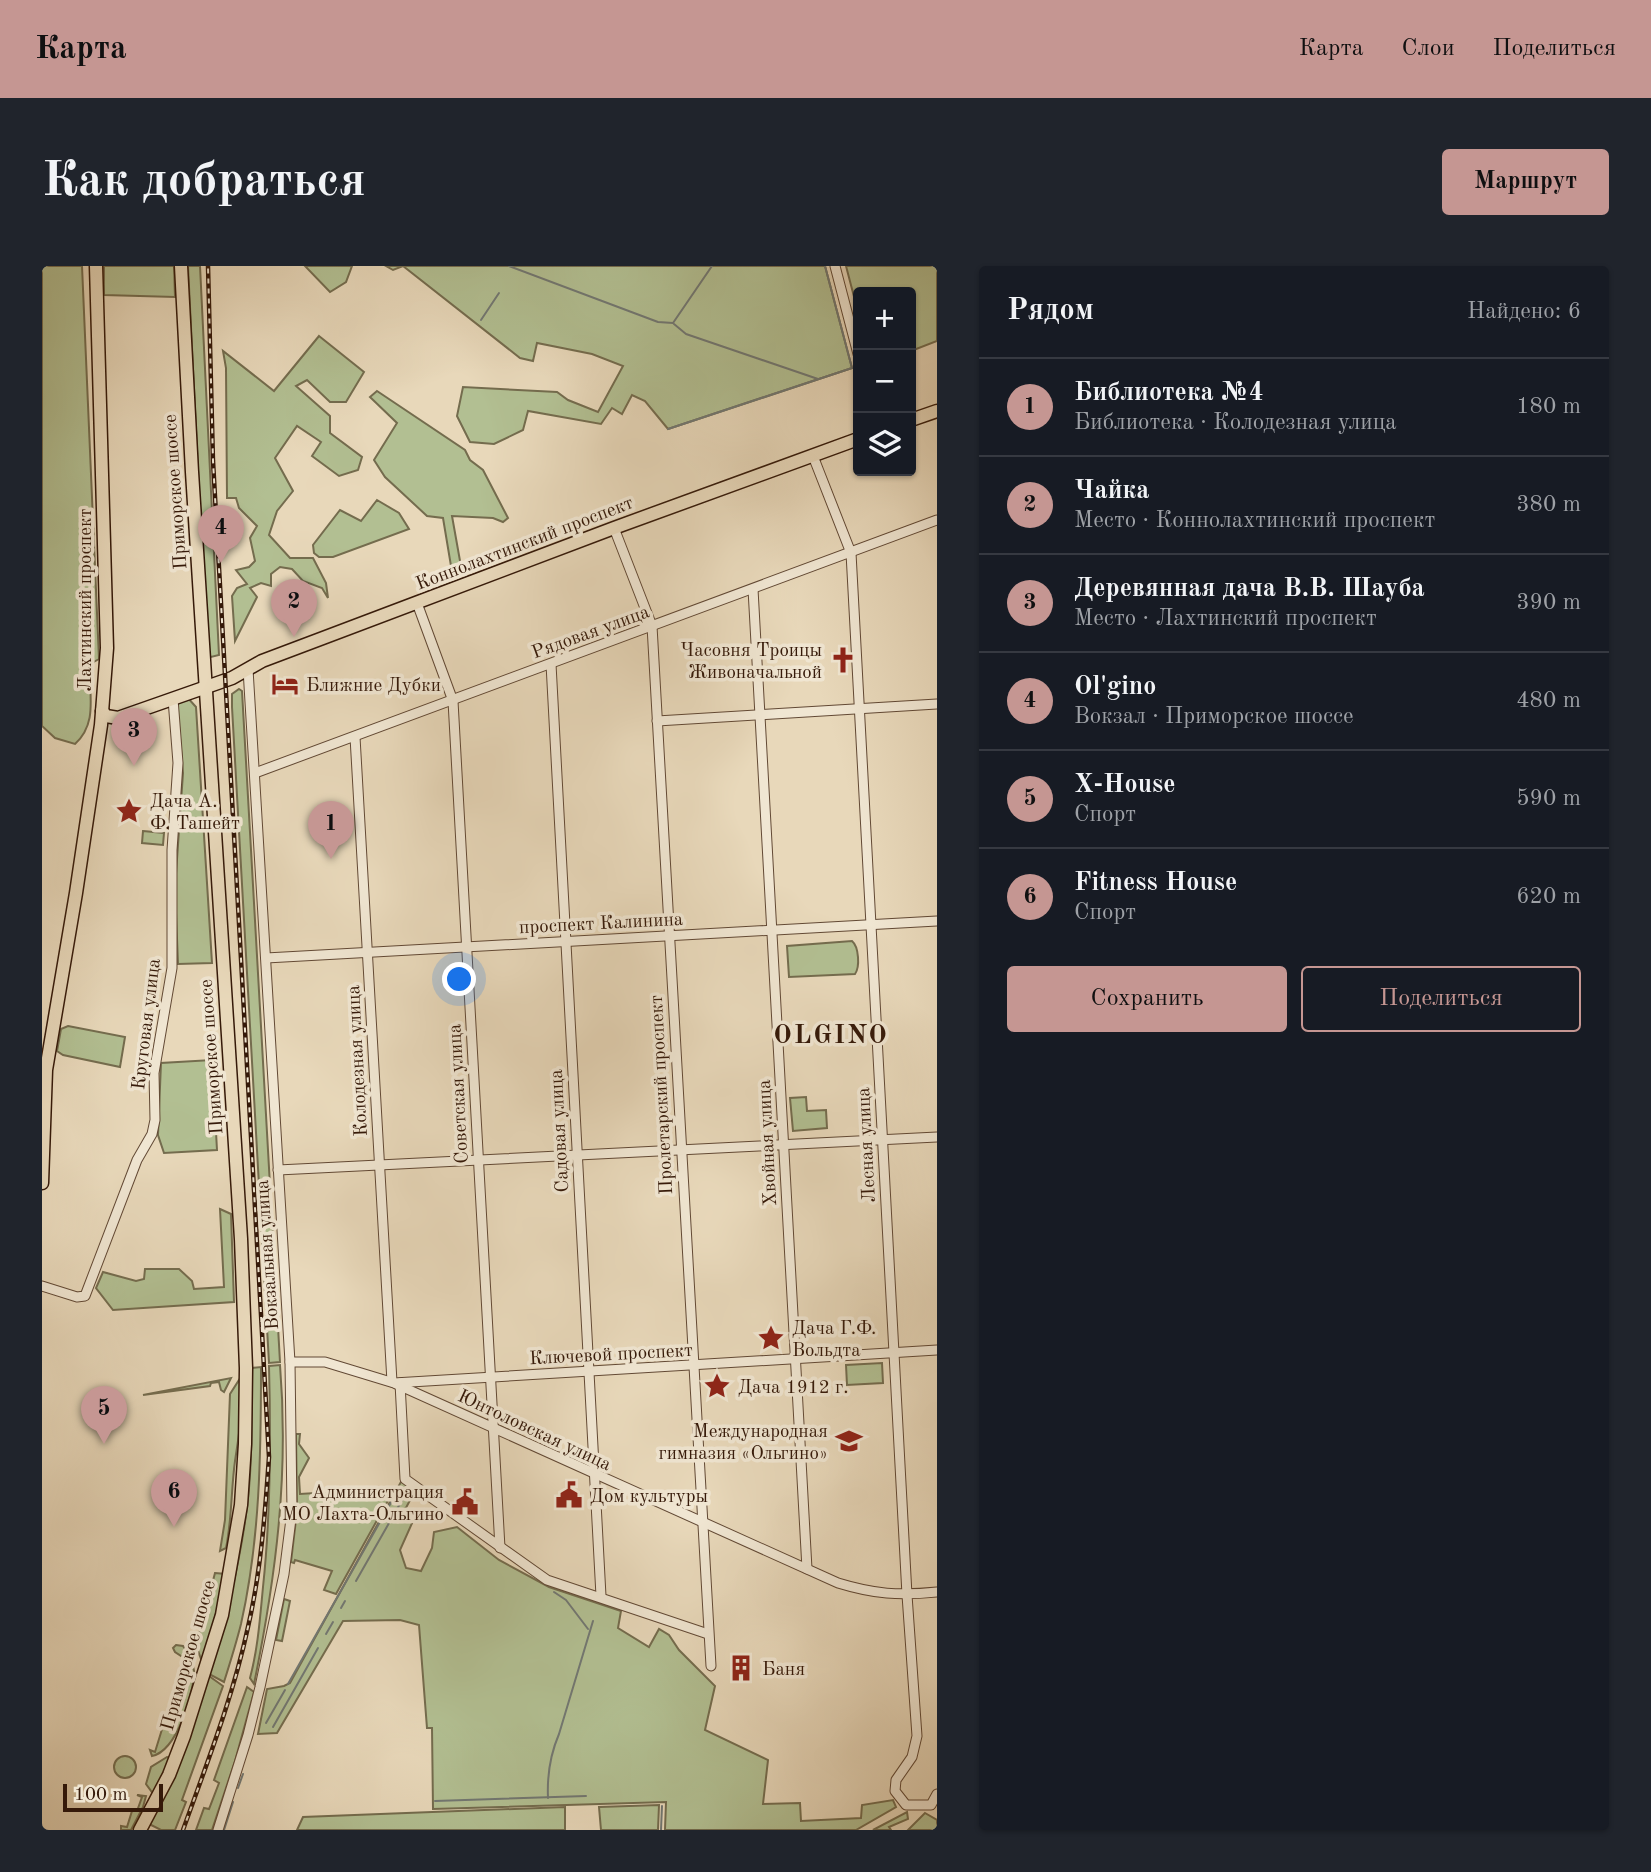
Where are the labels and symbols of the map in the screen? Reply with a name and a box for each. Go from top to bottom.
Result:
street label: Приморское шоссе [162,413,191,570]
street label: Коннолахтинский проспект [414,494,636,595]
pin: 4 [198,505,244,563]
street label: Лахтинский проспект [77,509,96,691]
pin: 2 [271,579,317,637]
street label: Рядовая улица [529,603,653,663]
place label: Часовня Троицы Живоначальной [680,642,822,683]
church icon: Часовня Троицы Живоначальной [828,645,858,675]
hotel icon: Ближние Дубки [270,669,300,699]
place label: Ближние Дубки [306,677,441,696]
pin: 3 [111,708,157,766]
place label: Дача А. Ф. Ташейт [150,793,240,834]
place icon: Дача А. Ф. Ташейт [114,796,144,826]
pin: 1 [308,801,354,859]
street label: проспект Калинина [519,911,684,938]
street label: Круговая улица [130,957,165,1091]
your location [442,962,476,996]
street label: Приморское шоссе [198,978,227,1135]
street label: Колодезная улица [345,984,372,1137]
street label: Пролетарский проспект [648,995,677,1195]
street label: Советская улица [446,1023,473,1164]
district label: OLGINO [773,1023,889,1049]
street label: Садовая улица [548,1068,573,1193]
street label: Хвойная улица [756,1079,781,1207]
street label: Лесная улица [855,1086,880,1203]
street label: Вокзальная улица [254,1178,283,1331]
place label: Дача Г.Ф. Вольдта [792,1320,876,1361]
place icon: Дача Г.Ф. Вольдта [756,1323,786,1353]
street label: Ключевой проспект [529,1342,694,1369]
place icon: Дача 1912 г. [702,1371,732,1401]
place label: Дача 1912 г. [738,1379,849,1398]
pin: 5 [81,1386,127,1444]
street label: Юнтоловская улица [454,1387,614,1475]
place label: Международная гимназия «Ольгино» [658,1423,828,1464]
school or university icon: Международная гимназия «Ольгино» [834,1426,864,1456]
pin: 6 [151,1469,197,1527]
public building icon: Дом культуры [554,1480,584,1510]
place label: Администрация МО Лахта-Ольгино [282,1484,444,1525]
public building icon: Администрация МО Лахта-Ольгино [450,1487,480,1517]
place label: Дом культуры [590,1488,708,1507]
street label: Приморское шоссе [159,1578,220,1733]
building icon: Баня [726,1653,756,1683]
place label: Баня [762,1661,805,1680]
scale bar [63,1781,163,1813]

